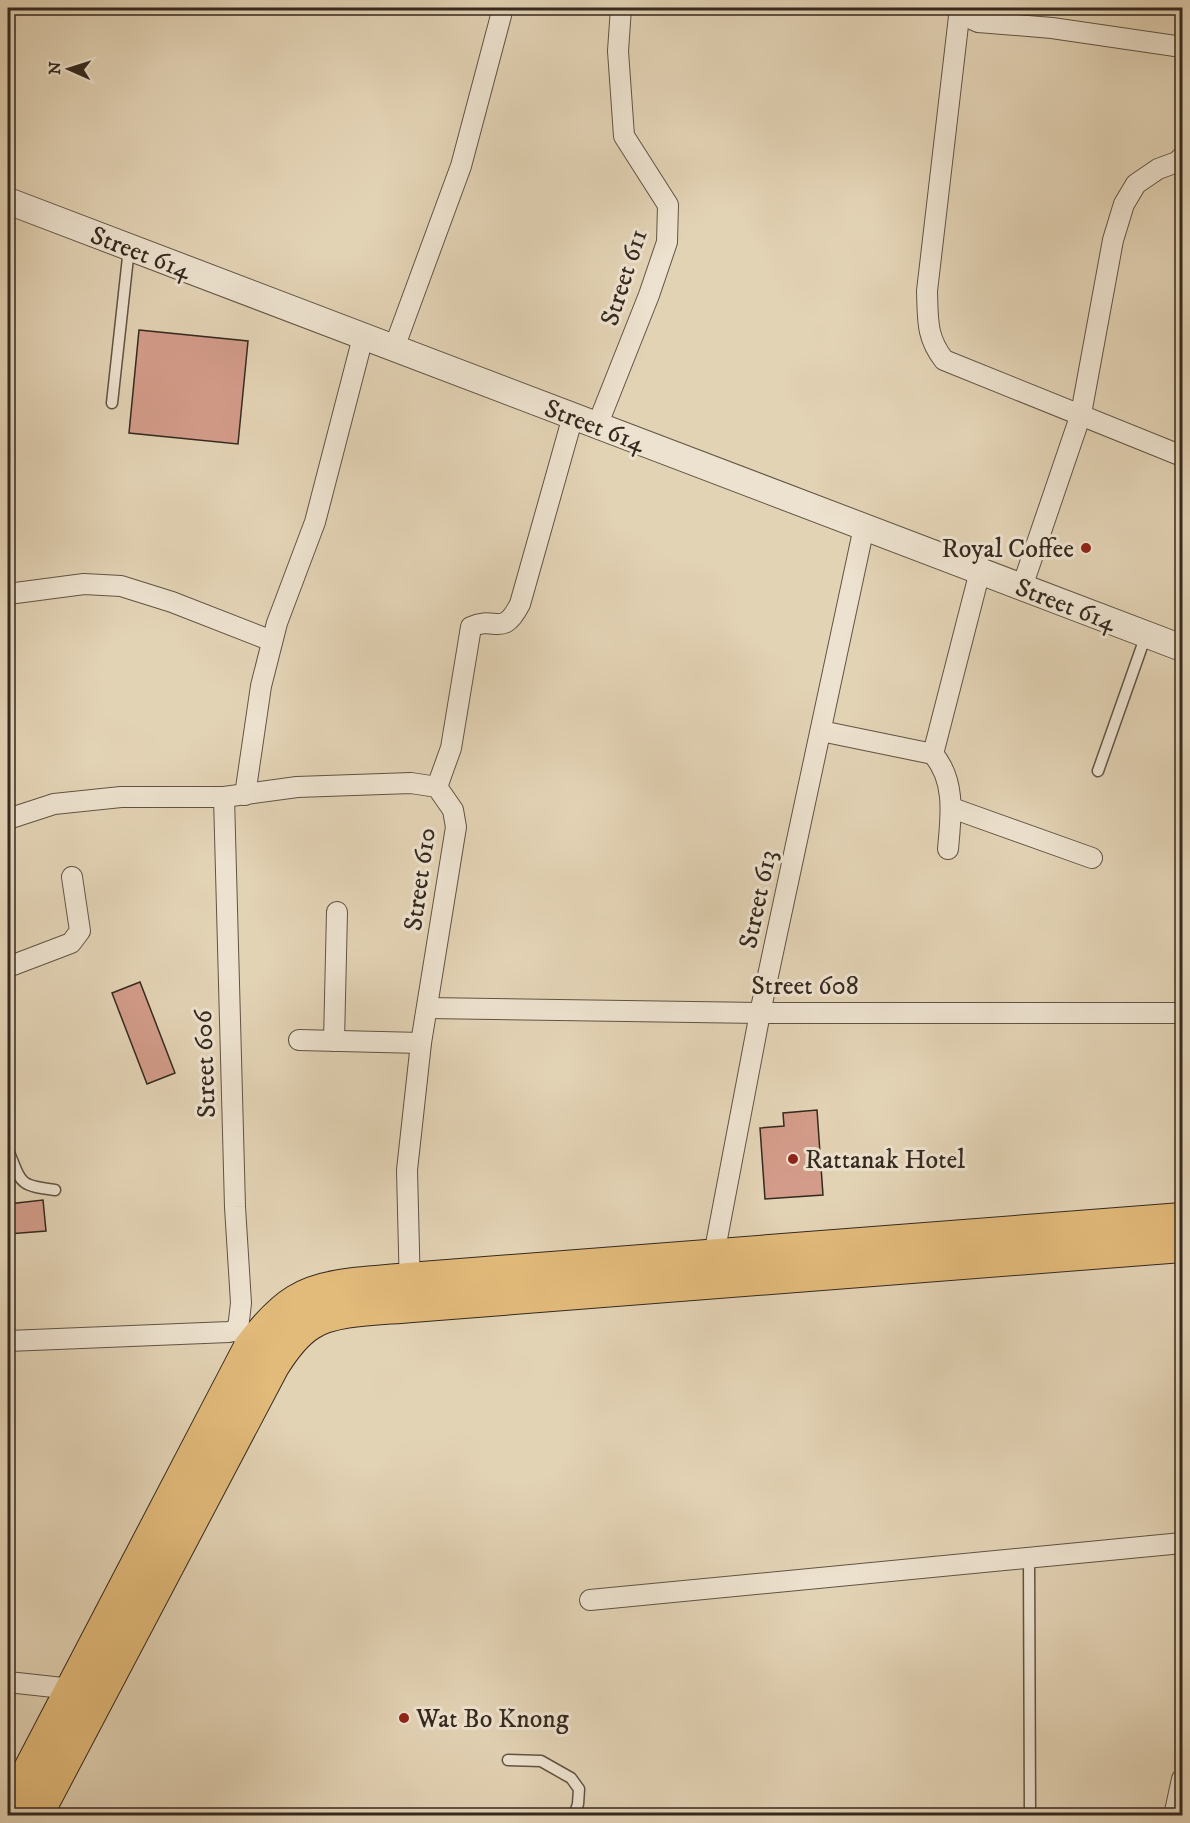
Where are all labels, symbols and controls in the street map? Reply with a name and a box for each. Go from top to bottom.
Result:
north arrow [39,39,99,99]
text: N [45,61,65,75]
street label: Street 614 [86,219,196,288]
street label: Street 611 [593,225,656,330]
street label: Street 614 [540,392,650,461]
place label: Royal Coffee [941,533,1074,566]
marker: Royal Coffee [1079,541,1093,555]
street label: Street 614 [1011,571,1121,640]
street label: Street 610 [397,825,444,933]
street label: Street 613 [732,847,785,952]
street label: Street 608 [751,970,859,1003]
street label: Street 606 [187,1008,224,1119]
place label: Rattanak Hotel [805,1144,965,1177]
marker: Rattanak Hotel [786,1152,800,1166]
place label: Wat Bo Knong [415,1703,569,1736]
marker: Wat Bo Knong [397,1711,411,1725]

